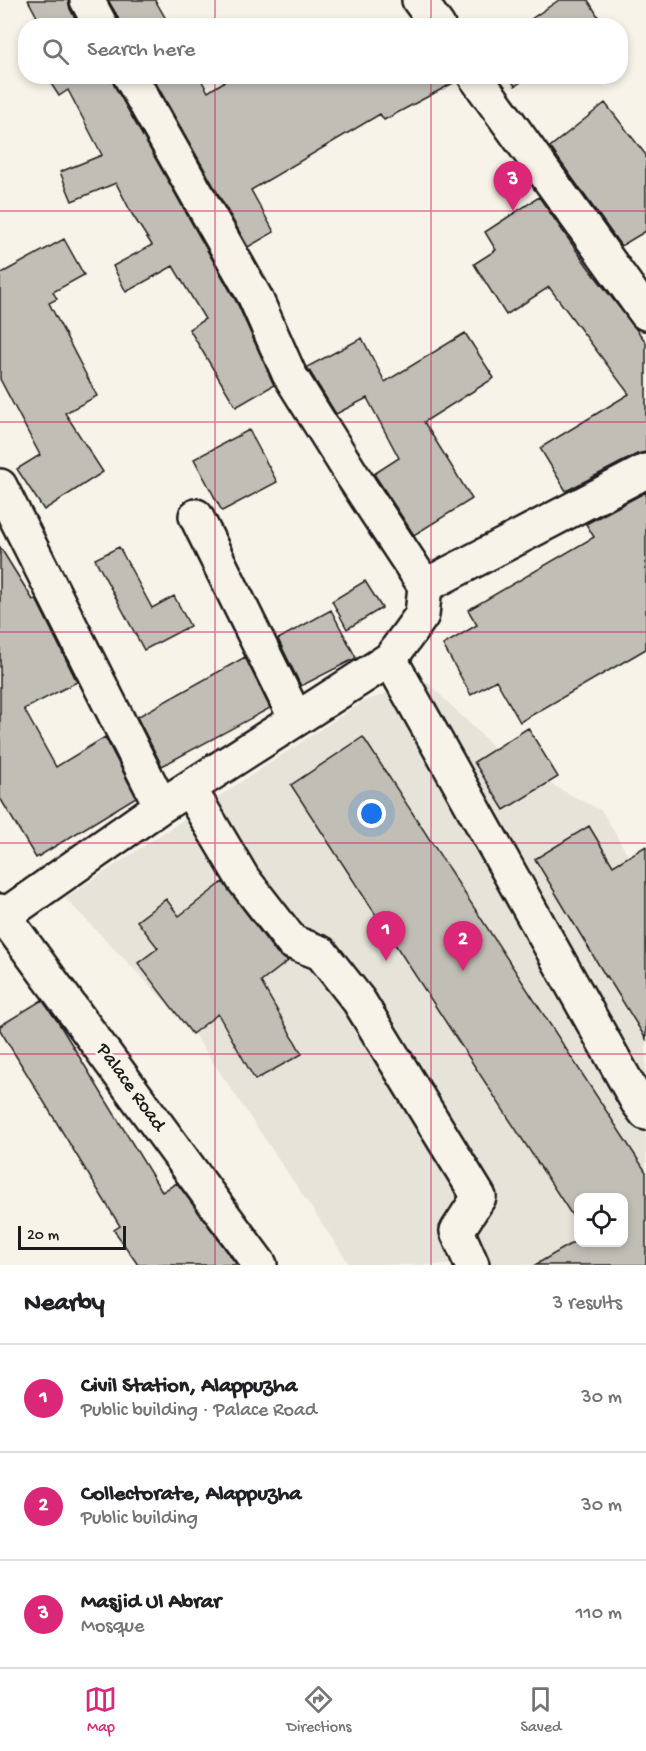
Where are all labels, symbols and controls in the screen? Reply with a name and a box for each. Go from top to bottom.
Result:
search box [18,18,628,84]
icon: search [39,35,72,68]
text: Search here [87,38,195,64]
pin: 3 [494,162,532,211]
your location [357,799,386,828]
pin: 1 [366,912,406,961]
pin: 2 [444,922,482,971]
street label: Palace Road [90,1039,171,1138]
map controls [574,1193,628,1247]
button: locate [574,1193,628,1247]
scale bar [18,1223,126,1250]
text: 20 m [27,1227,59,1246]
text: Nearby [24,1289,105,1320]
text: 3 results [553,1293,622,1316]
text: Civil Station, Alappuzha [81,1374,297,1400]
text: 1 [39,1387,48,1410]
text: 30 m [581,1387,622,1410]
text: Public building · Palace Road [81,1400,317,1423]
text: Collectorate, Alappuzha [81,1482,301,1508]
text: 2 [39,1495,48,1518]
text: 30 m [581,1495,622,1518]
text: Public building [81,1508,198,1531]
text: Masjid Ul Abrar [81,1590,221,1616]
text: 3 [38,1603,49,1626]
text: 110 m [576,1603,622,1626]
text: Mosque [81,1616,144,1639]
tab: Map [84,1683,117,1738]
tab: Directions [286,1683,352,1738]
tab: Saved [520,1683,561,1738]

